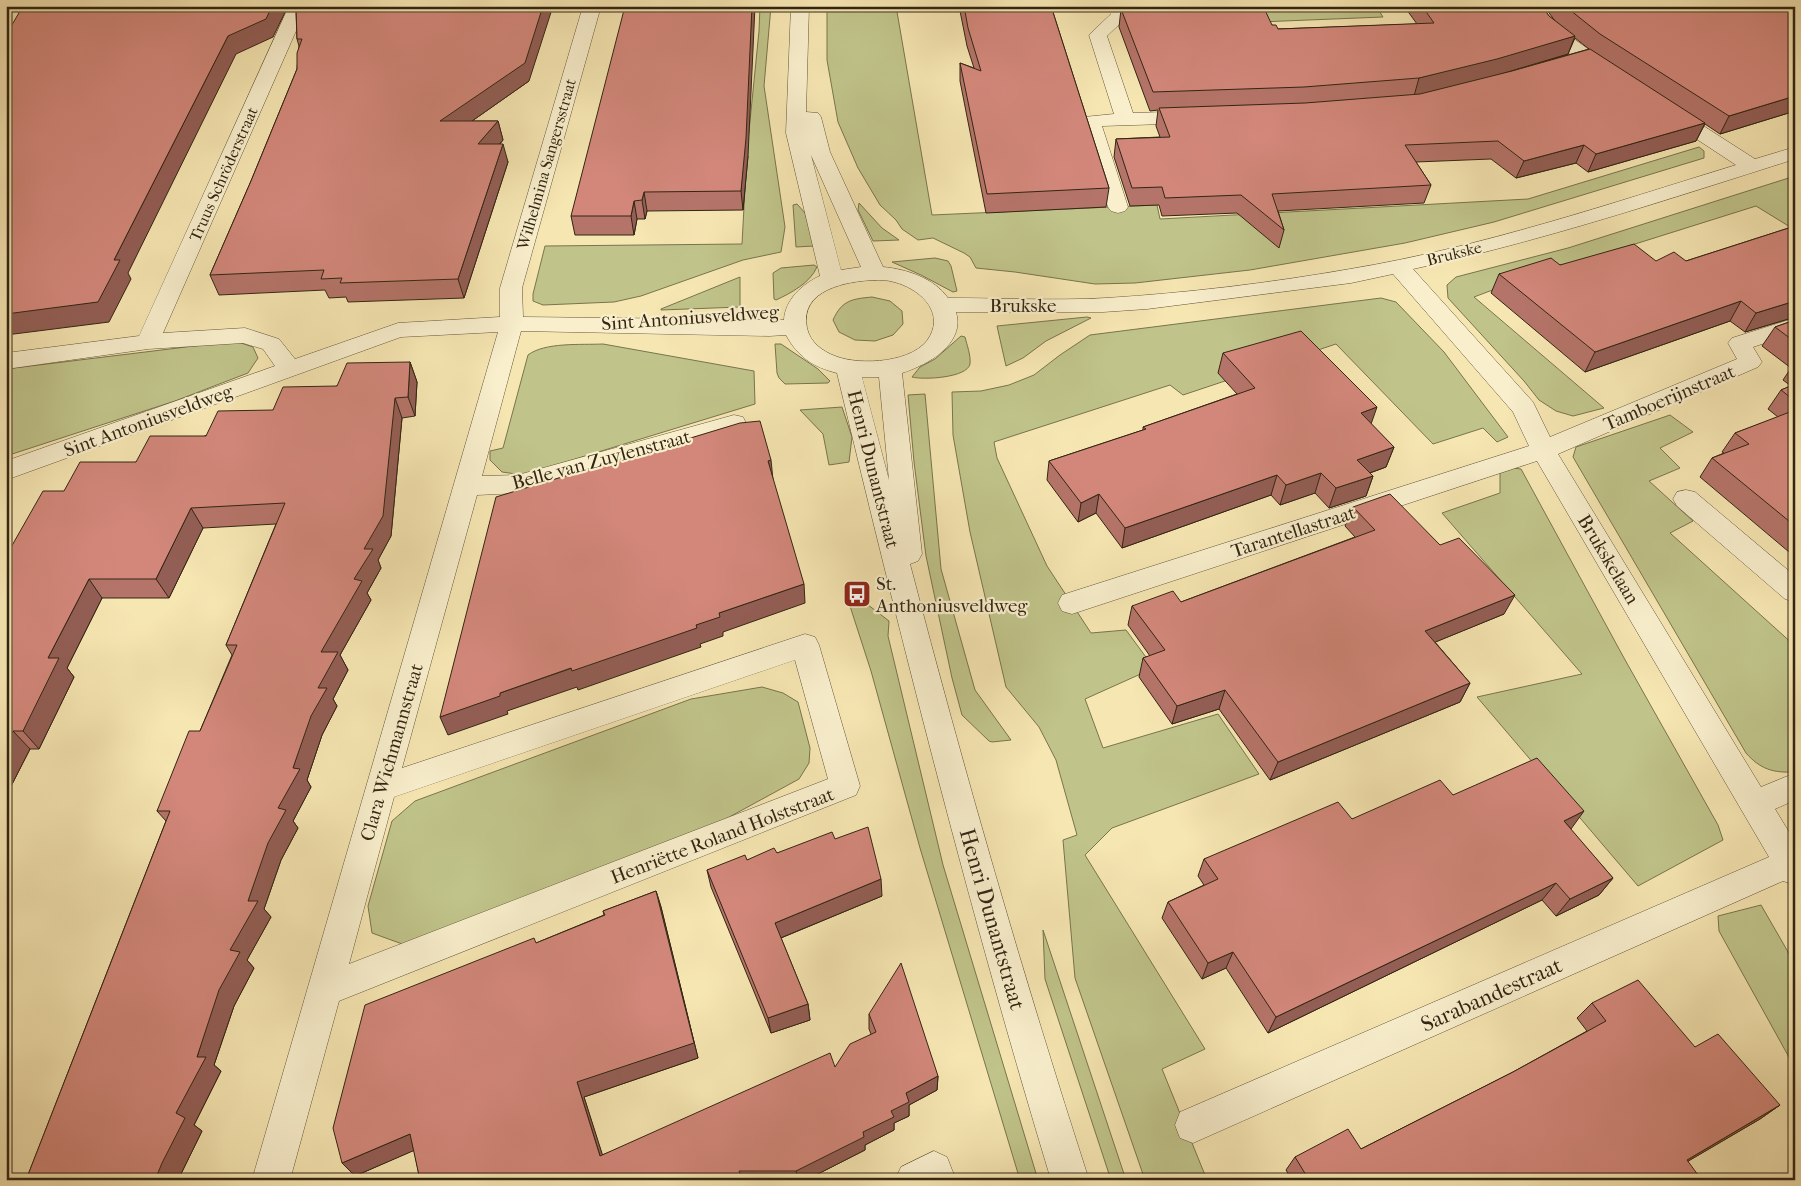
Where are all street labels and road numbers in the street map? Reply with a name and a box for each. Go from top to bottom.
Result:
street label: Wilhelmina Sangersstraat [513,76,580,253]
street label: Truus Schröderstraat [185,104,262,244]
street label: Brukske [1424,237,1484,270]
street label: Brukske [990,295,1056,317]
street label: Sint Antoniusveldweg [601,301,780,335]
street label: Tamboerijnstraat [1600,360,1739,435]
street label: Sint Antoniusveldweg [61,380,237,462]
street label: Henri Dunantstraat [843,388,903,551]
street label: Belle van Zuylenstraat [510,425,693,494]
street label: Tarantellastraat [1228,501,1358,562]
street label: Brukskelaan [1573,511,1643,608]
street label: Clara Wichmannstraat [356,661,428,844]
street label: Henriëtte Roland Holststraat [608,783,837,889]
street label: Henri Dunantstraat [954,826,1030,1013]
street label: Sarabandestraat [1417,952,1566,1038]

